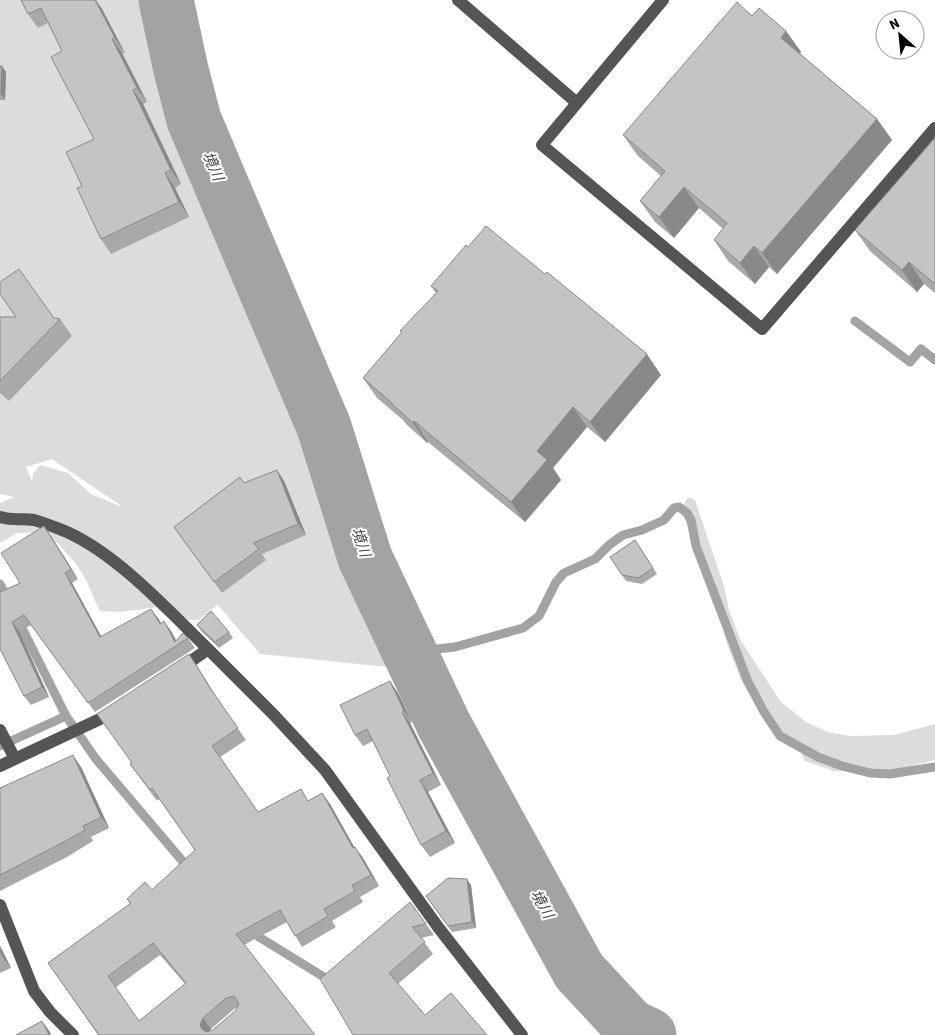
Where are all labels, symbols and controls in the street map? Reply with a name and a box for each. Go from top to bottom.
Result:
north arrow [875,10,925,60]
text: N [886,13,903,35]
water label: 境川 [197,148,229,186]
water label: 境川 [346,525,376,562]
water label: 境川 [525,886,559,924]

